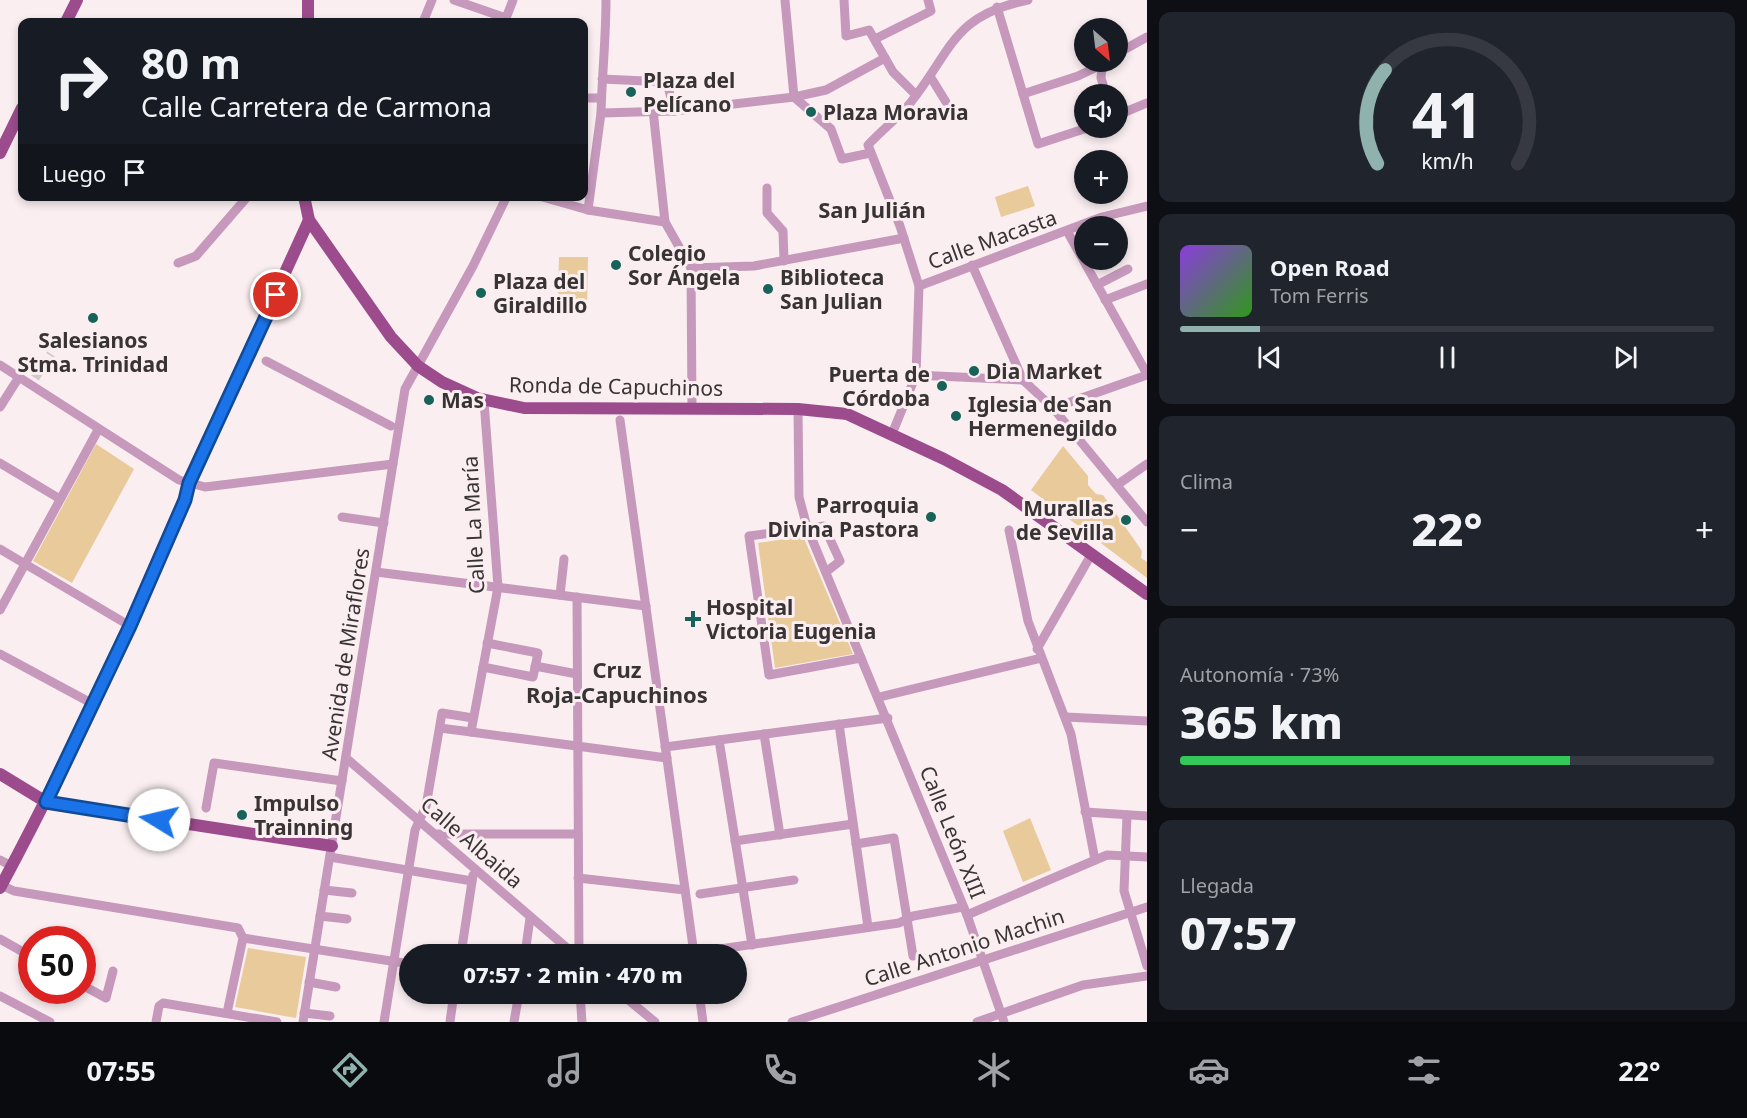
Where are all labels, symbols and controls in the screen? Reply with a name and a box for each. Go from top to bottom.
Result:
north arrow [1074,18,1128,72]
map controls [1074,18,1128,270]
text: 80 m [141,34,241,91]
icon: right [42,42,120,120]
place label: Plaza del Pelícano [643,66,735,118]
text: 41 [1411,71,1483,156]
button: sound [1074,84,1128,138]
marker: Plaza del Pelícano [624,85,638,99]
text: Calle Carretera de Carmona [141,88,492,125]
place label: Plaza Moravia [823,98,969,126]
marker: Plaza Moravia [804,105,818,119]
text: km/h [1421,146,1473,175]
button: + [1074,150,1128,204]
icon: arrive [118,156,151,189]
text: Luego [42,158,106,188]
district label: San Julián [818,194,926,224]
street label: Calle Macasta [924,203,1060,275]
button: − [1074,216,1128,270]
place label: Colegio Sor Ángela [628,239,740,291]
text: Open Road [1270,252,1390,282]
marker: Colegio Sor Ángela [609,258,623,272]
place label: Biblioteca San Julian [780,263,884,315]
place label: Plaza del Giraldillo [493,267,587,319]
pin [250,269,301,320]
icon: arrive [259,278,292,311]
marker: Biblioteca San Julian [761,282,775,296]
text: Tom Ferris [1270,282,1369,309]
marker: Plaza del Giraldillo [474,286,488,300]
marker: Salesianos Stma. Trinidad [86,311,100,325]
place label: Salesianos Stma. Trinidad [18,326,168,378]
icon: previous [1253,341,1286,374]
icon: pause [1431,341,1464,374]
icon: next [1609,341,1642,374]
place label: Dia Market [986,357,1102,385]
place label: Puerta de Córdoba [828,360,930,412]
marker: Dia Market [967,364,981,378]
street label: Ronda de Capuchinos [509,370,723,402]
marker: Puerta de Córdoba [935,379,949,393]
place label: Mas [441,386,484,414]
place label: Iglesia de San Hermenegildo [968,390,1117,442]
marker: Mas [422,393,436,407]
marker: Iglesia de San Hermenegildo [949,409,963,423]
street label: Calle La María [455,455,491,595]
text: Clima [1180,468,1233,495]
place label: Parroquia Divina Pastora [767,491,919,543]
place label: Murallas de Sevilla [1016,494,1114,546]
text: 22° [1411,498,1483,559]
text: − [1180,507,1199,552]
text: + [1695,507,1714,552]
marker: Parroquia Divina Pastora [924,510,938,524]
marker: Murallas de Sevilla [1119,513,1133,527]
street label: Avenida de Miraflores [314,546,376,762]
place label: Hospital Victoria Eugenia [706,593,876,645]
marker: Hospital Victoria Eugenia [684,610,702,628]
district label: Cruz Roja-Capuchinos [526,654,708,709]
text: Autonomía · 73% [1180,661,1339,688]
text: 365 km [1180,691,1343,752]
street label: Calle León XIII [914,761,992,903]
position arrow [127,788,191,852]
place label: Impulso Trainning [254,789,353,841]
street label: Calle Albaida [415,790,529,894]
marker: Impulso Trainning [235,808,249,822]
text: Llegada [1180,872,1254,899]
street label: Calle Antonio Machin [860,901,1068,993]
text: 07:57 [1180,902,1297,963]
speed limit sign: 50 [18,926,96,1004]
text: 07:57 · 2 min · 470 m [463,959,683,989]
icon: directions [329,1049,371,1091]
icon: music [544,1049,586,1091]
icon: phone [759,1049,801,1091]
icon: climate [973,1049,1015,1091]
icon: car [1188,1049,1230,1091]
icon: filters [1403,1049,1445,1091]
text: 07:55 [86,1052,156,1089]
text: 22° [1618,1052,1661,1089]

